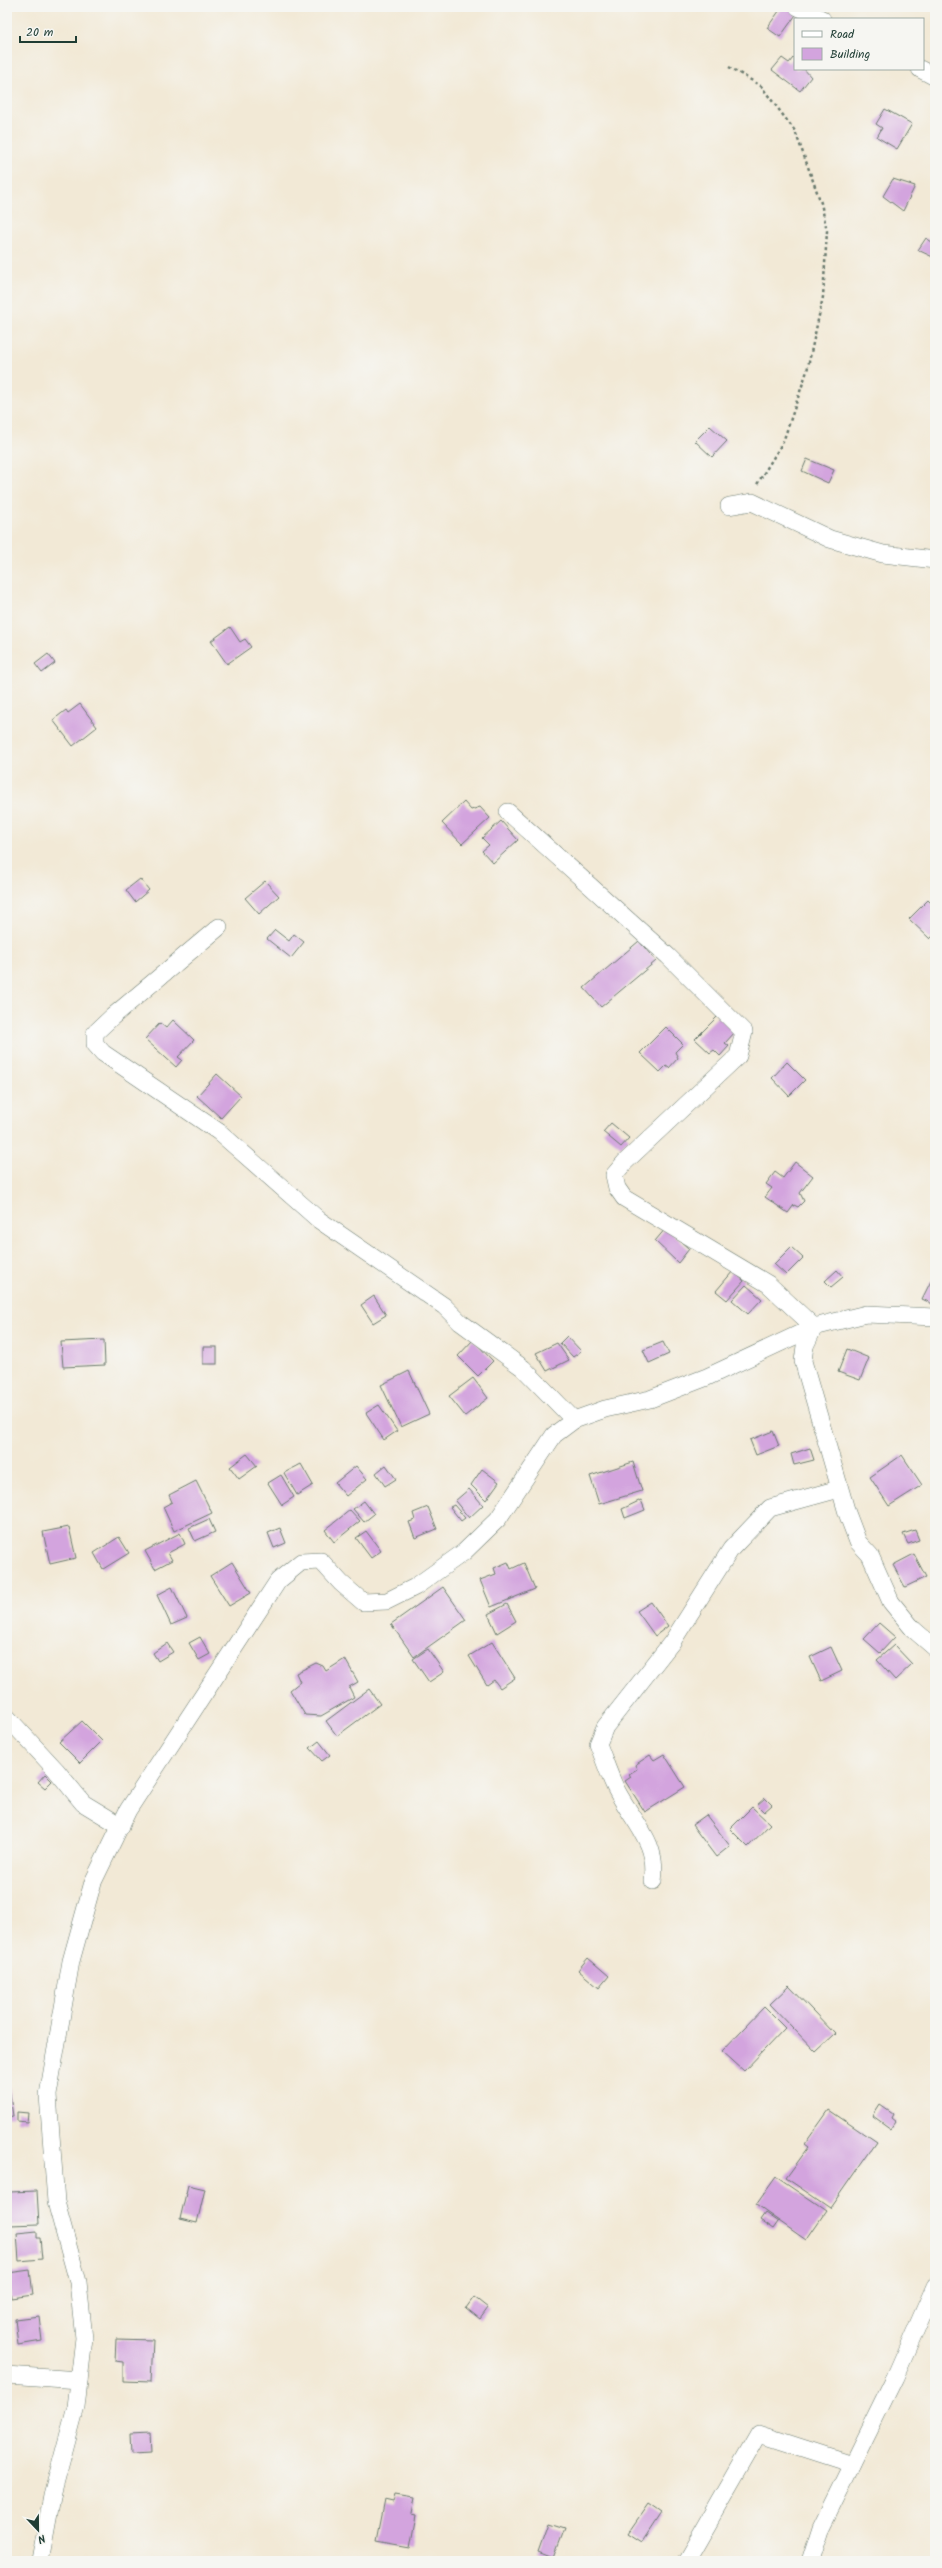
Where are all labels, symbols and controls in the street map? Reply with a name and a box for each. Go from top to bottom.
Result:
scale bar [20,18,76,44]
legend [794,18,924,70]
text: 20 m [26,23,54,42]
text: Road [830,25,855,44]
text: Building [830,45,870,64]
north arrow [18,2510,58,2550]
text: N [35,2529,48,2548]

